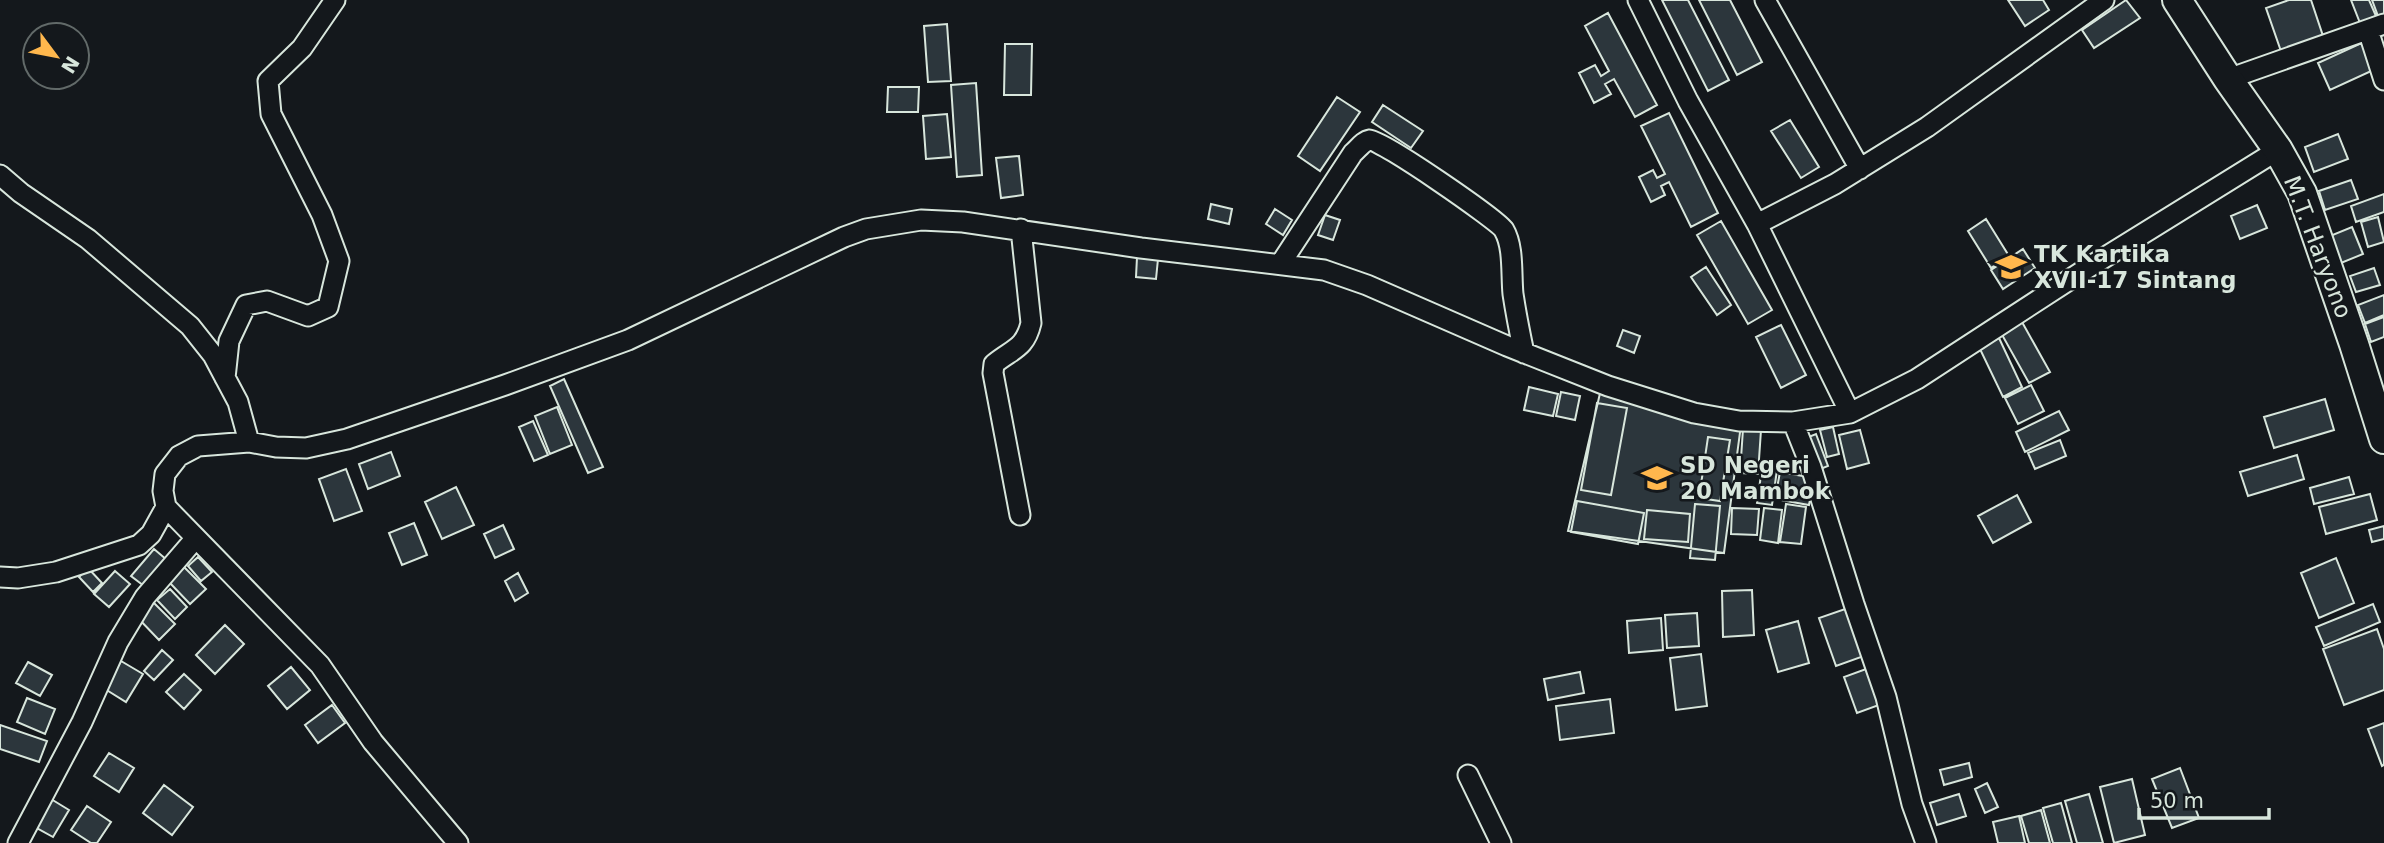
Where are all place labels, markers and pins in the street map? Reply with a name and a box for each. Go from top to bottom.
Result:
place label: TK Kartika XVII-17 Sintang [2034,241,2236,293]
school or university icon: TK Kartika XVII-17 Sintang [1994,250,2028,284]
place label: SD Negeri 20 Mambok [1680,452,1831,504]
school or university icon: SD Negeri 20 Mambok [1640,461,1674,495]

